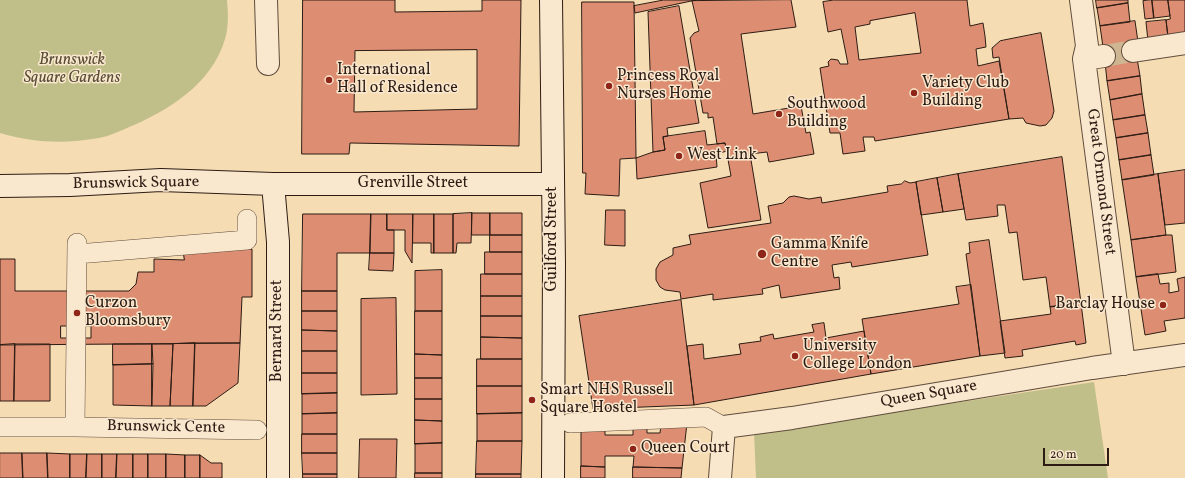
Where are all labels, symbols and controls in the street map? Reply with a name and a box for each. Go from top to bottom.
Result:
park label: Brunswick Square Gardens [24,51,120,89]
place label: International Hall of Residence [337,61,458,99]
place label: Princess Royal Nurses Home [617,67,719,105]
place label: Variety Club Building [922,74,1009,112]
marker: International Hall of Residence [324,75,334,85]
marker: Princess Royal Nurses Home [604,81,614,91]
marker: Variety Club Building [909,88,919,98]
place label: Southwood Building [787,95,866,133]
street label: Great Ormond Street [1081,108,1119,256]
marker: Southwood Building [774,109,784,119]
place label: West Link [687,146,757,166]
marker: West Link [674,151,684,161]
street label: Brunswick Square [73,173,199,195]
street label: Grenville Street [358,174,468,194]
street label: Guilford Street [543,186,563,292]
place label: Gamma Knife Centre [771,235,868,273]
marker: Gamma Knife Centre [756,248,768,260]
street label: Bernard Street [268,280,288,382]
place label: Curzon Bloomsbury [85,294,171,332]
place label: Barclay House [1055,295,1155,315]
marker: Barclay House [1158,300,1168,310]
marker: Curzon Bloomsbury [72,308,82,318]
place label: University College London [803,337,912,375]
marker: University College London [790,351,800,361]
street label: Queen Square [879,377,979,413]
place label: Smart NHS Russell Square Hostel [540,381,673,419]
marker: Smart NHS Russell Square Hostel [527,395,537,405]
street label: Brunswick Cente [107,417,225,439]
place label: Queen Court [641,439,730,459]
scale bar [1045,440,1111,466]
marker: Queen Court [628,444,638,454]
text: 20 m [1050,447,1077,463]

